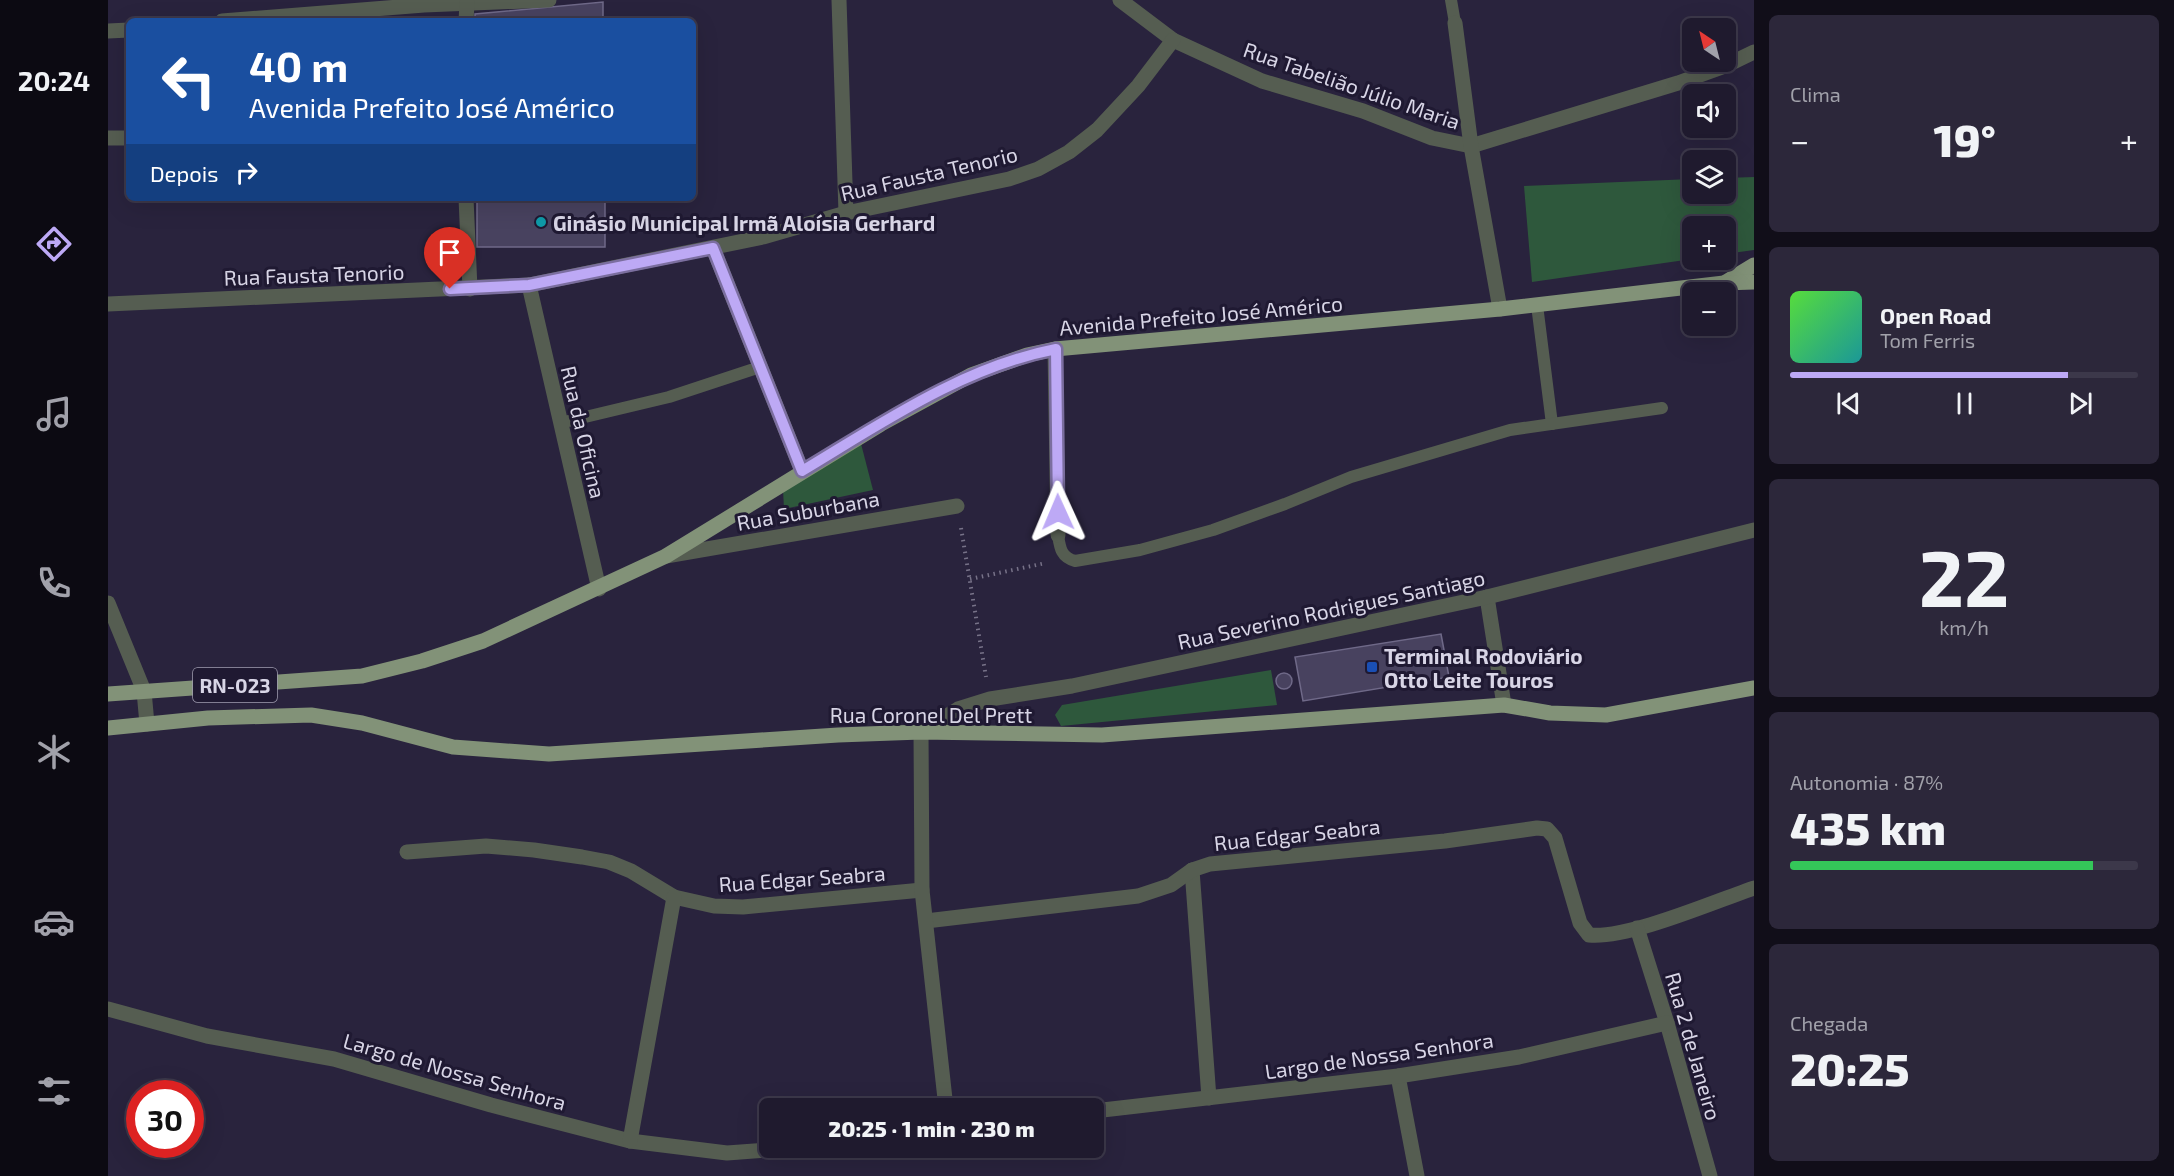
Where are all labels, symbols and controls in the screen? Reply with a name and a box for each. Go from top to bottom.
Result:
north arrow [1682,18,1736,72]
map controls [1682,18,1736,336]
street label: Rua Tabelião Júlio Maria [1241,36,1463,134]
text: 40 m [249,40,348,90]
icon: left [150,42,228,120]
text: 20:24 [18,64,90,96]
text: Clima [1790,82,1841,106]
button: sound [1682,84,1736,138]
text: Avenida Prefeito José Américo [249,91,615,123]
text: 19° [1933,112,1996,166]
text: − [1790,120,1809,160]
text: + [2120,120,2138,160]
street label: Rua Fausta Tenorio [838,140,1020,206]
button: layers [1682,150,1736,204]
icon: right [230,156,263,189]
text: Depois [150,160,218,186]
place label: Ginásio Municipal Irmã Aloísia Gerhard [553,210,935,235]
marker: Ginásio Municipal Irmã Aloísia Gerhard [534,215,548,229]
button: + [1682,216,1736,270]
icon: directions [33,223,75,265]
pin [424,227,475,289]
icon: arrive [433,236,466,269]
street label: Rua Fausta Tenorio [223,258,405,290]
button: − [1682,282,1736,336]
street label: Avenida Prefeito José Américo [1058,290,1344,340]
text: Open Road [1880,302,1992,328]
text: Tom Ferris [1880,328,1975,352]
street label: Rua da Oficina [557,363,611,501]
icon: previous [1832,387,1865,420]
icon: pause [1948,387,1981,420]
icon: next [2064,387,2097,420]
icon: music [33,393,75,435]
position arrow [1026,480,1090,544]
street label: Rua Suburbana [735,485,881,535]
text: 22 [1919,529,2009,623]
icon: phone [33,562,75,604]
street label: Rua Severino Rodrigues Santiago [1175,564,1487,654]
text: km/h [1939,615,1989,639]
place label: Terminal Rodoviário Otto Leite Touros [1384,643,1583,692]
marker: Terminal Rodoviário Otto Leite Touros [1365,660,1379,674]
road number: RN-023 [193,668,277,702]
street label: Rua Coronel Del Prett [830,702,1032,727]
icon: climate [33,731,75,773]
text: Autonomia · 87% [1790,770,1943,794]
text: 435 km [1790,800,1946,854]
street label: Rua Edgar Seabra [1213,813,1381,855]
street label: Rua Edgar Seabra [718,860,886,896]
icon: car [33,901,75,943]
street label: Rua 2 de Janeiro [1661,969,1727,1123]
text: Chegada [1790,1011,1868,1035]
street label: Largo de Nossa Senhora [341,1027,569,1115]
street label: Largo de Nossa Senhora [1263,1027,1495,1083]
text: 20:25 [1790,1041,1910,1095]
icon: filters [33,1070,75,1112]
speed limit sign: 30 [126,1080,204,1158]
text: 20:25 · 1 min · 230 m [828,1115,1035,1141]

